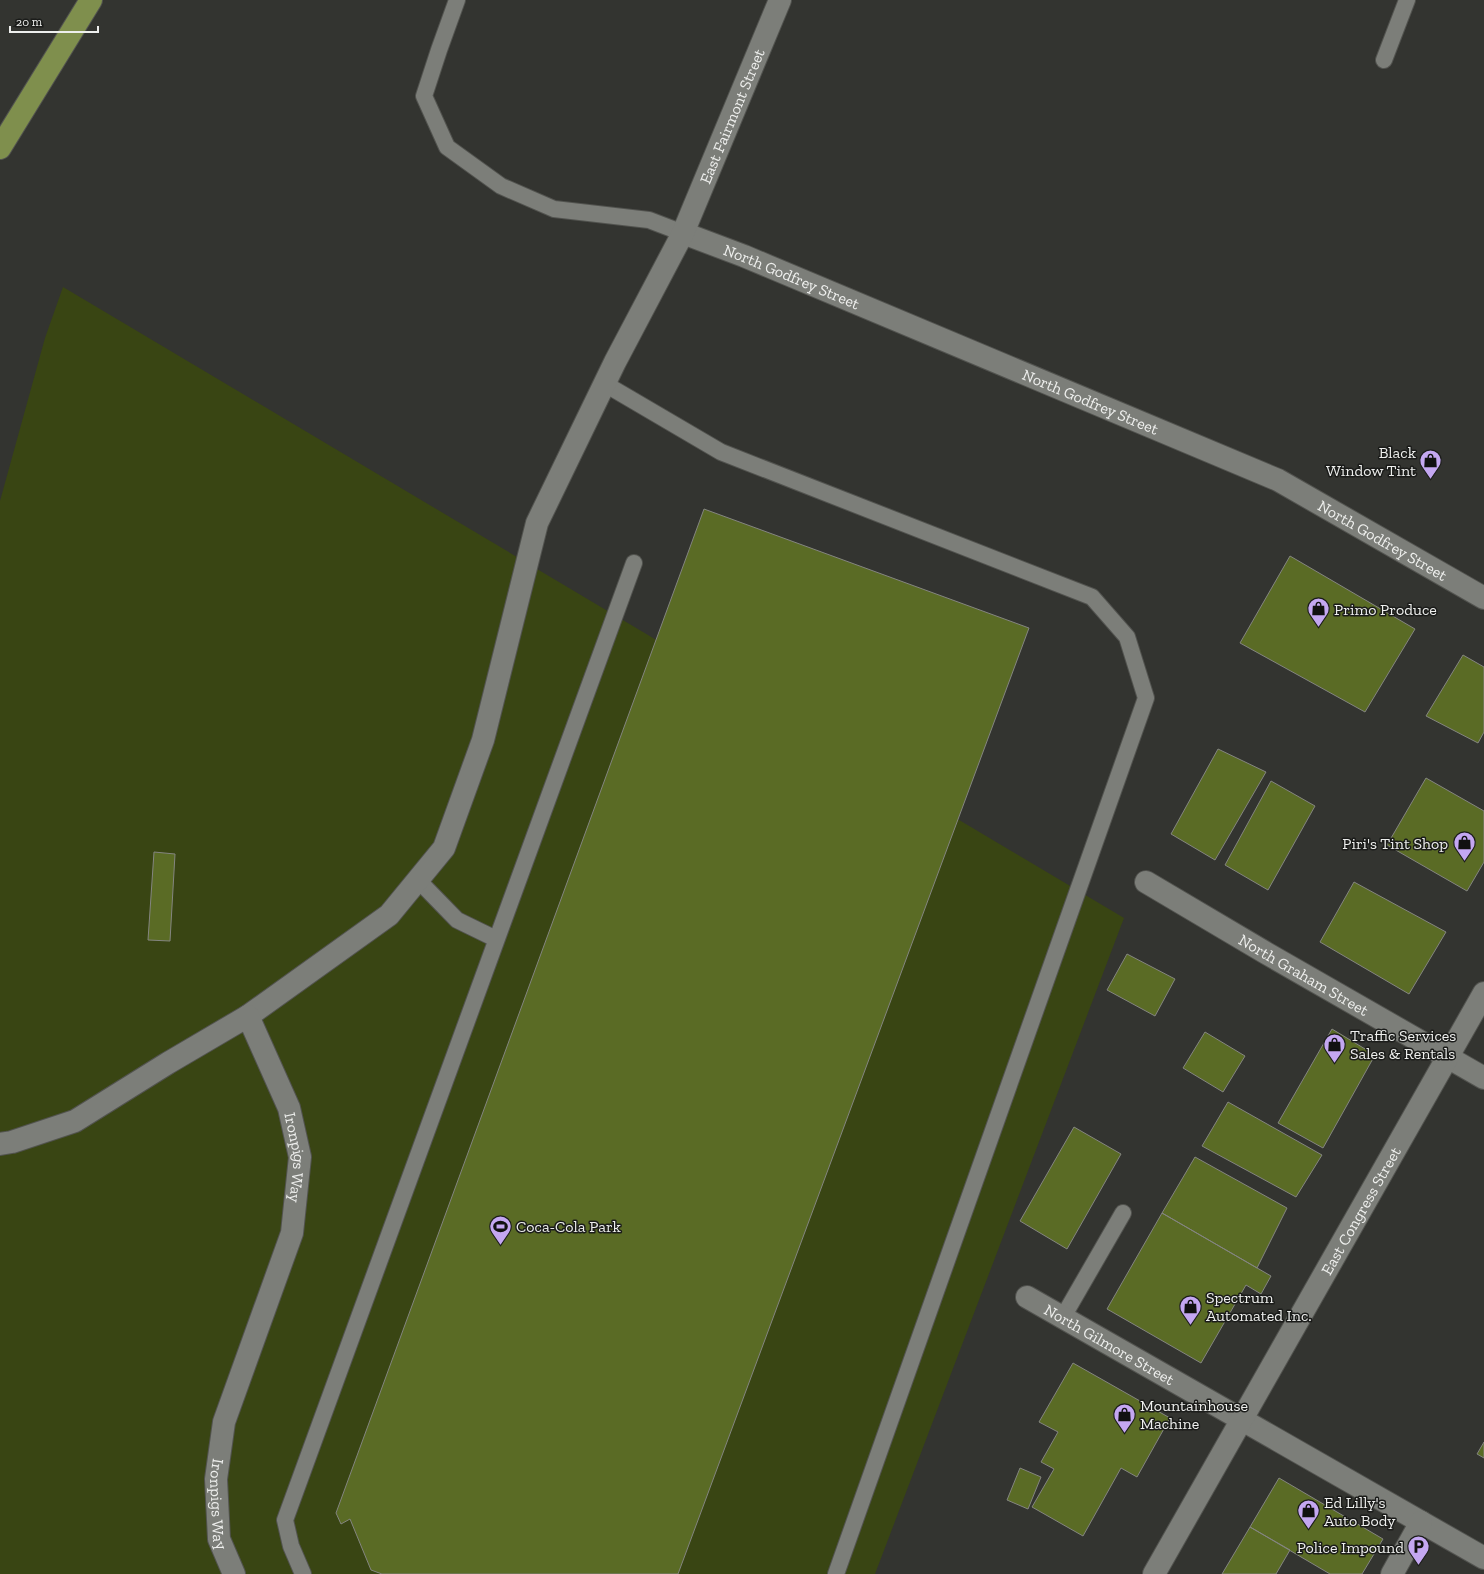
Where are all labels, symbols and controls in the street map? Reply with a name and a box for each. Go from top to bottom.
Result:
scale bar [10,8,98,34]
text: 20 m [16,15,43,29]
street label: East Fairmont Street [696,46,769,187]
street label: North Godfrey Street [721,240,862,313]
street label: North Godfrey Street [1020,365,1161,439]
place label: Black Window Tint [1326,443,1417,480]
shop icon: Black Window Tint [1418,448,1444,481]
street label: North Godfrey Street [1315,496,1450,585]
shop icon: Primo Produce [1306,596,1332,629]
place label: Primo Produce [1334,600,1437,619]
shop icon: Piri's Tint Shop [1451,830,1477,863]
place label: Piri's Tint Shop [1342,834,1448,853]
street label: North Graham Street [1235,930,1372,1020]
place label: Traffic Services Sales & Rentals [1350,1026,1456,1063]
shop icon: Traffic Services Sales & Rentals [1321,1031,1347,1064]
street label: Ironpigs Way [280,1111,309,1204]
street label: East Congress Street [1317,1143,1405,1278]
sports icon: Coca-Cola Park [487,1213,513,1246]
place label: Coca-Cola Park [516,1217,622,1236]
place label: Spectrum Automated Inc. [1206,1288,1312,1325]
shop icon: Spectrum Automated Inc. [1178,1293,1204,1326]
street label: North Gilmore Street [1041,1300,1178,1389]
place label: Mountainhouse Machine [1140,1396,1248,1433]
shop icon: Mountainhouse Machine [1112,1401,1138,1434]
street label: Ironpigs Way [206,1457,232,1554]
place label: Ed Lilly's Auto Body [1324,1493,1396,1530]
shop icon: Ed Lilly's Auto Body [1296,1498,1322,1531]
parking icon: Police Impound [1406,1534,1432,1567]
place label: Police Impound [1297,1538,1404,1557]

